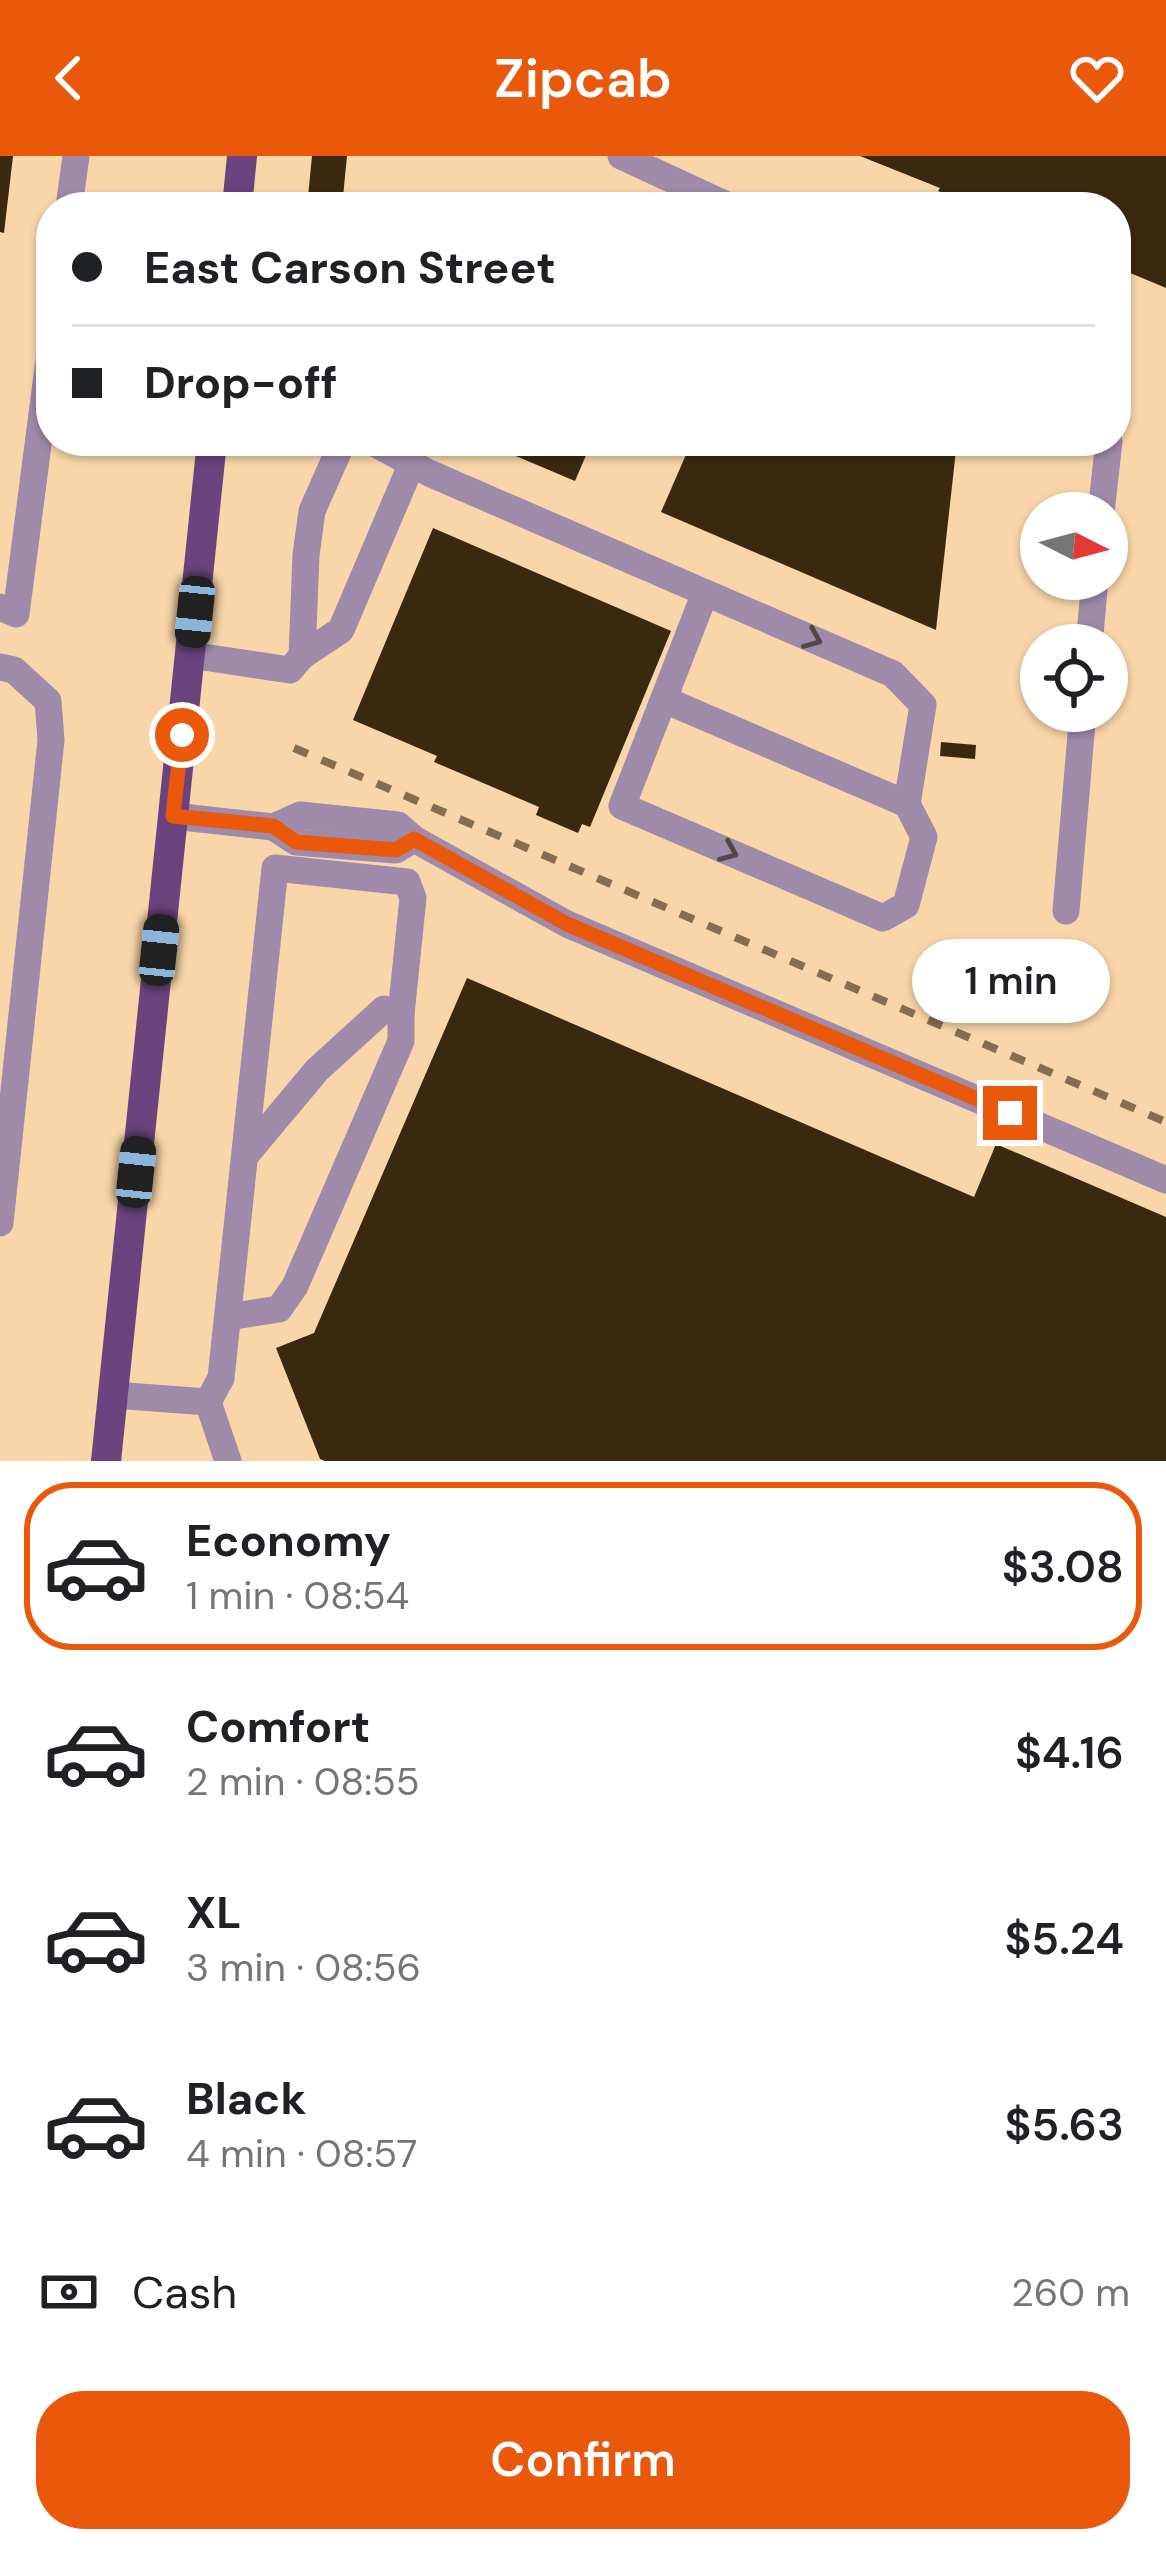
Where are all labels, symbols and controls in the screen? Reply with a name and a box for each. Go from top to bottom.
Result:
text: Zipcab [494,43,672,114]
icon: back [36,45,102,111]
icon: heart [1064,45,1130,111]
text: East Carson Street [144,238,556,297]
text: Drop-off [144,353,338,412]
north arrow [1020,492,1128,600]
map controls [1020,492,1128,732]
car [173,574,217,650]
button: locate [1020,624,1128,732]
one-way arrow [800,625,822,649]
route start [155,708,209,762]
one-way arrow [717,838,738,862]
car [137,912,181,988]
callout: 1 min [911,939,1109,1023]
text: 1 min [964,955,1058,1006]
route end [983,1086,1037,1140]
car [114,1134,158,1210]
text: Economy [186,1511,391,1570]
icon: car [42,1512,150,1620]
text: $3.08 [1002,1537,1124,1596]
text: 1 min · 08:54 [186,1570,409,1621]
text: Comfort [186,1697,370,1756]
icon: car [42,1698,150,1806]
text: $4.16 [1015,1723,1124,1782]
text: 2 min · 08:55 [186,1756,420,1807]
text: XL [186,1883,241,1942]
icon: car [42,1884,150,1992]
text: $5.24 [1004,1909,1124,1968]
text: 3 min · 08:56 [186,1942,421,1993]
text: Black [186,2069,306,2128]
icon: car [42,2070,150,2178]
text: $5.63 [1005,2095,1124,2154]
text: 4 min · 08:57 [186,2128,417,2179]
icon: cash [36,2259,102,2325]
text: Cash [132,2263,237,2322]
text: 260 m [1011,2267,1130,2318]
button: Confirm [36,2391,1130,2529]

